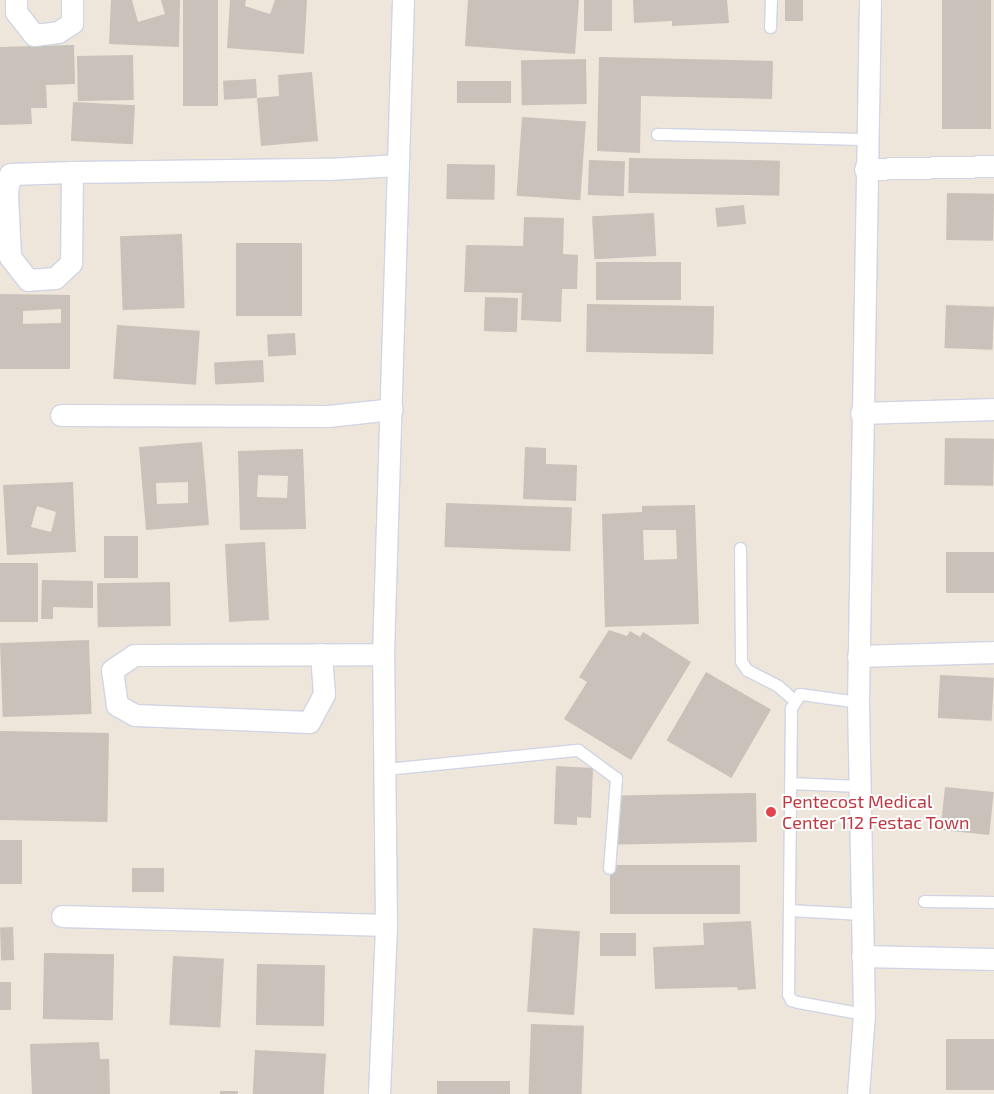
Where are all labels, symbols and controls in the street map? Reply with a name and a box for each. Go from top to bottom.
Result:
place label: Pentecost Medical Center 112 Festac Town [782,791,970,834]
marker: Pentecost Medical Center 112 Festac Town [764,805,778,819]

